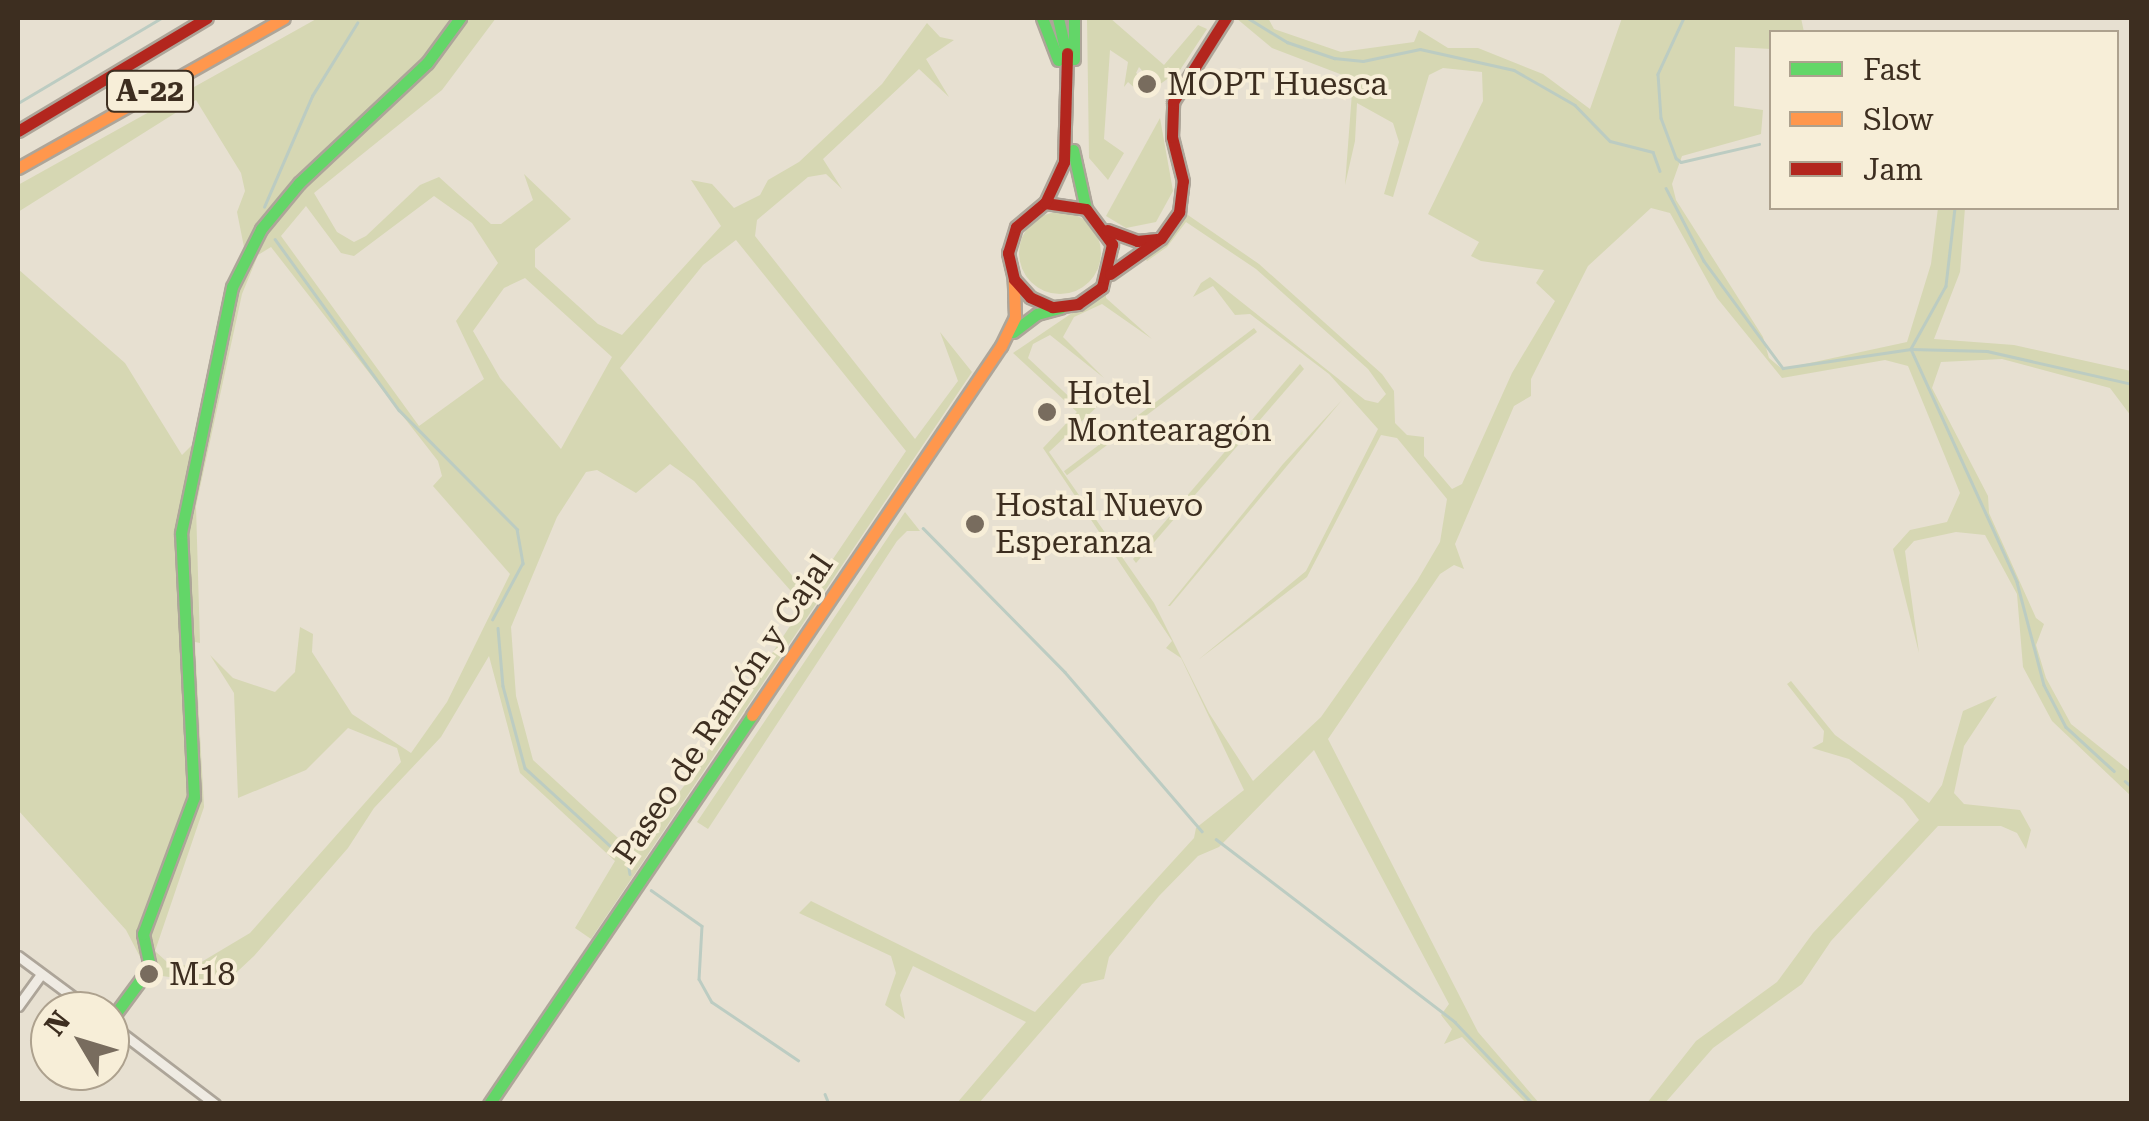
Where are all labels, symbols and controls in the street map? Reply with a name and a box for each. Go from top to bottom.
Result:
legend [1769,30,2119,210]
text: Fast [1863,52,1921,87]
place label: MOPT Huesca [1167,65,1388,103]
road number: A-22 [105,66,195,116]
marker: MOPT Huesca [1136,73,1158,95]
text: Slow [1863,102,1934,137]
text: Jam [1863,152,1923,187]
place label: Hotel Montearagón [1067,375,1272,450]
marker: Hotel Montearagón [1036,401,1058,423]
place label: Hostal Nuevo Esperanza [995,487,1203,562]
marker: Hostal Nuevo Esperanza [964,513,986,535]
street label: Paseo de Ramón y Cajal [605,547,841,871]
place label: M18 [169,955,235,993]
marker: M18 [138,963,160,985]
north arrow [30,991,130,1091]
text: N [38,1005,77,1042]

